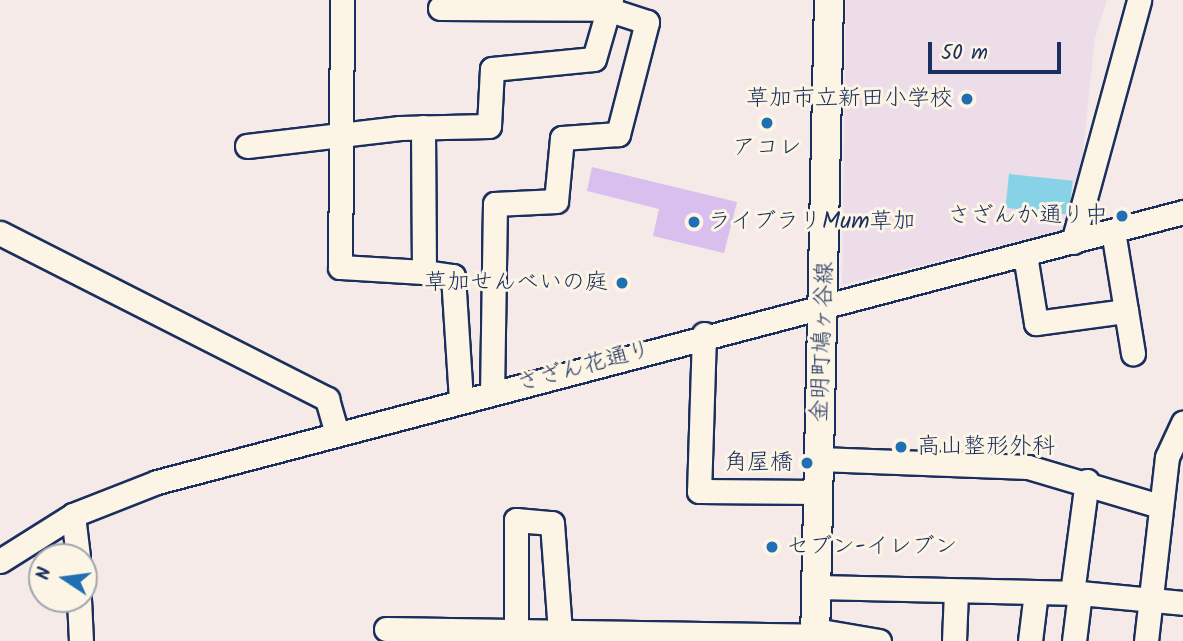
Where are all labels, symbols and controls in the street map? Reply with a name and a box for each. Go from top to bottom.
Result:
scale bar [931,28,1064,72]
text: 50 m [941,37,988,70]
place label: 草加市立新田小学校 [746,85,953,113]
marker: 草加市立新田小学校 [959,91,975,107]
marker: アコレ [759,115,775,131]
place label: アコレ [733,134,801,162]
place label: さざんか通り中 [947,202,1108,230]
place label: ライブラリMum草加 [708,208,917,236]
marker: さざんか通り中 [1114,208,1130,224]
marker: ライブラリMum草加 [686,214,702,230]
street label: 金明町鳩ヶ谷線 [806,261,840,423]
place label: 草加せんべいの庭 [424,269,608,297]
marker: 草加せんべいの庭 [614,275,630,291]
street label: さざん花通り [514,336,654,398]
place label: 高山整形外科 [917,433,1055,461]
marker: 高山整形外科 [891,437,911,457]
place label: 角屋橋 [724,449,793,477]
marker: 角屋橋 [799,455,815,471]
place label: セブン-イレブン [786,533,958,561]
marker: セブン-イレブン [764,539,780,555]
north arrow [28,543,98,613]
text: N [29,565,60,583]

